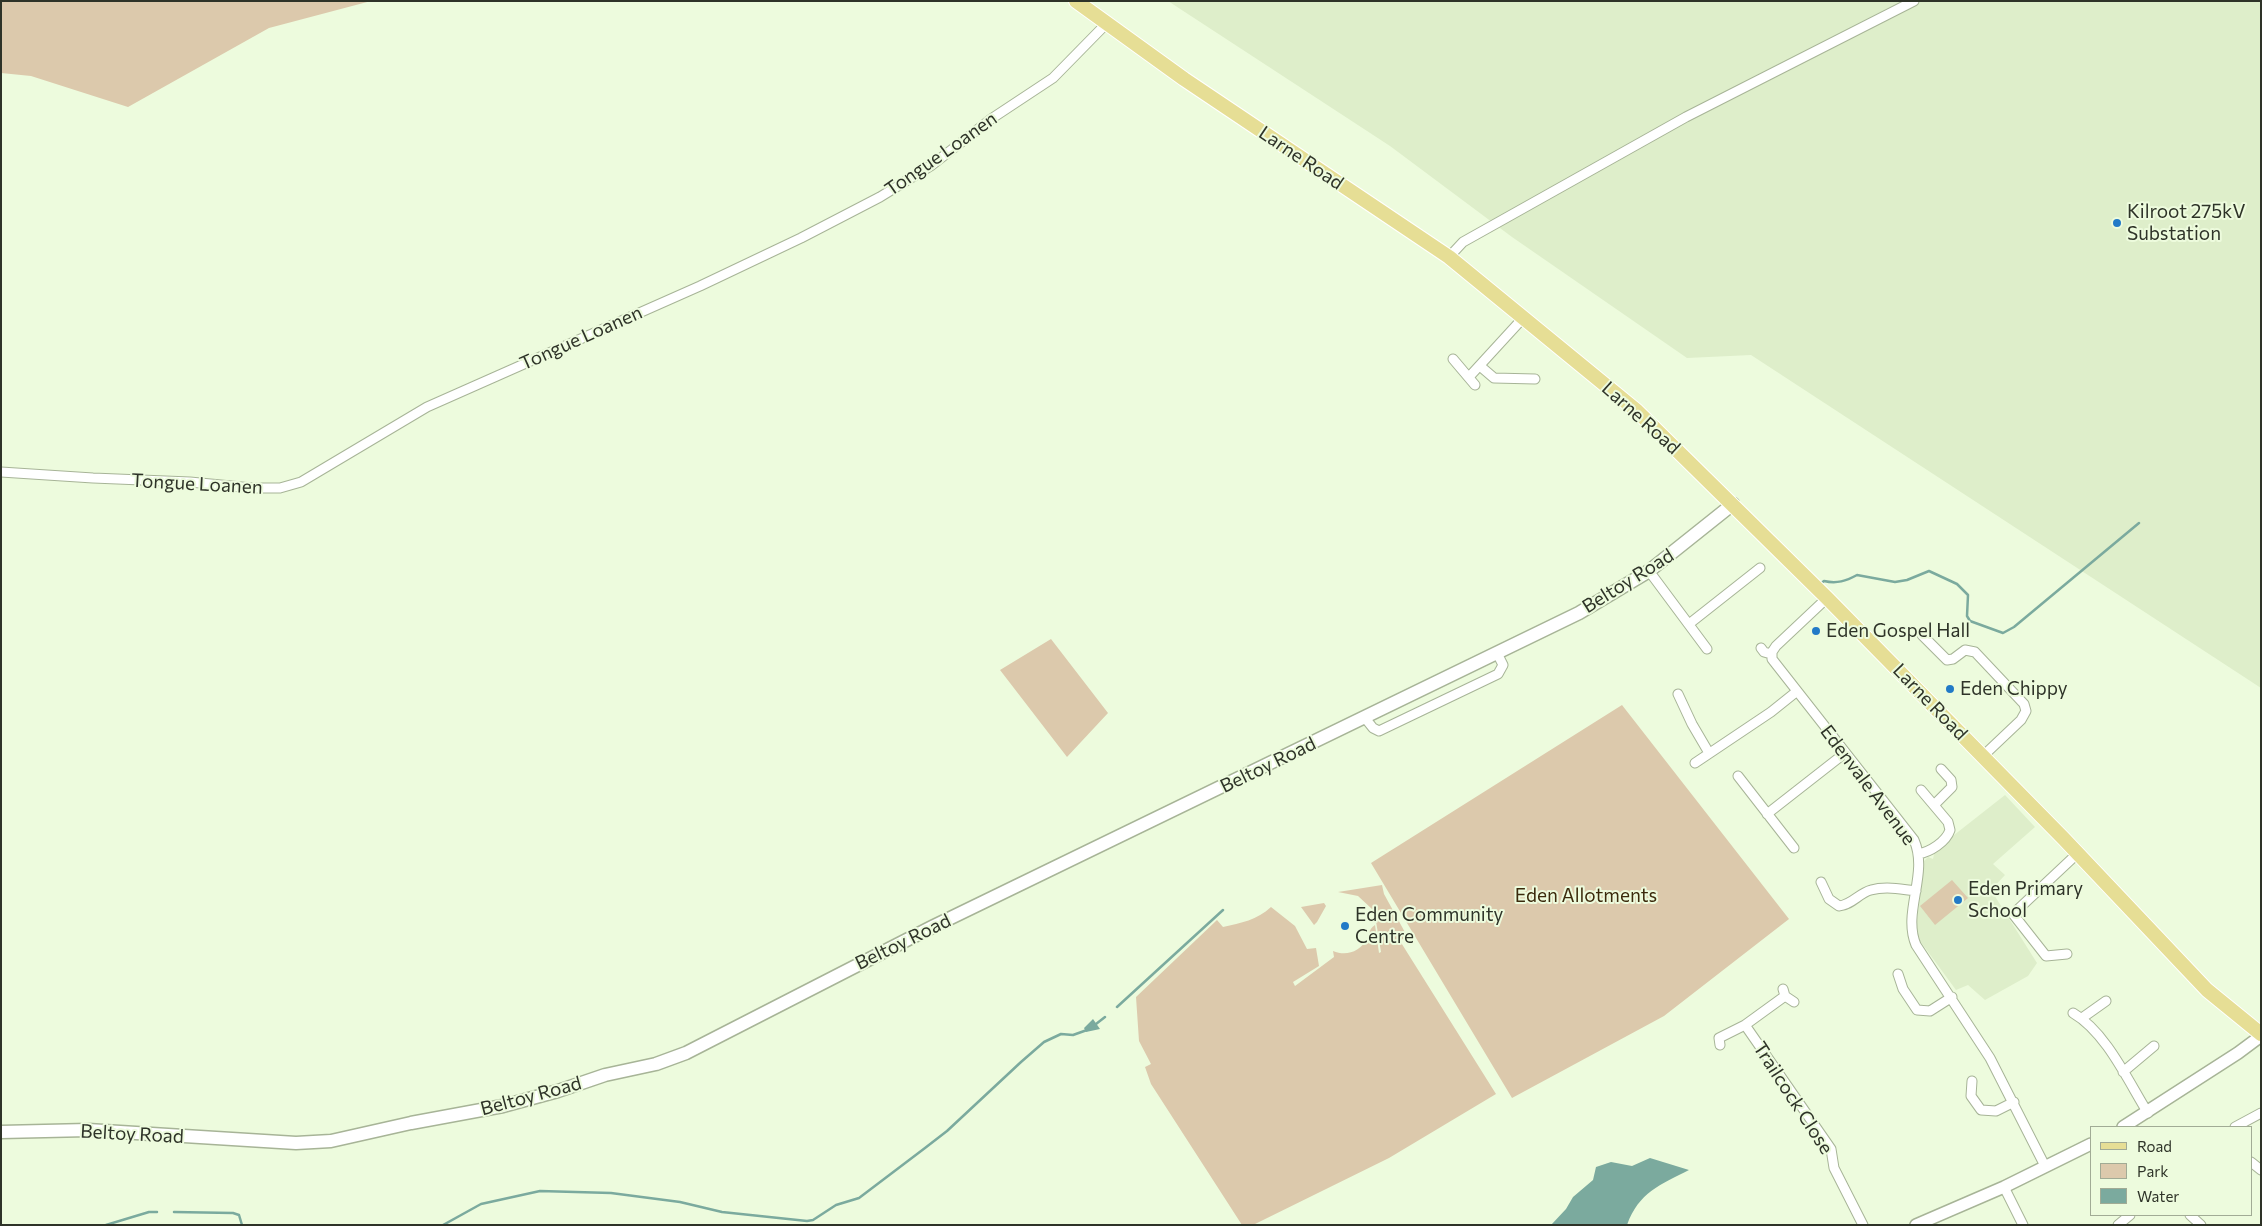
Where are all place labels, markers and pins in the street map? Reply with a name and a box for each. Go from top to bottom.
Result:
place label: Kilroot 275kV Substation [2127,201,2245,245]
marker: Kilroot 275kV Substation [2111,217,2123,229]
place label: Eden Gospel Hall [1826,620,1970,642]
marker: Eden Gospel Hall [1810,625,1822,637]
place label: Eden Chippy [1960,678,2068,700]
marker: Eden Chippy [1944,683,1956,695]
place label: Eden Primary School [1968,878,2083,922]
marker: Eden Primary School [1952,894,1964,906]
place label: Eden Community Centre [1355,904,1503,948]
marker: Eden Community Centre [1339,920,1351,932]

